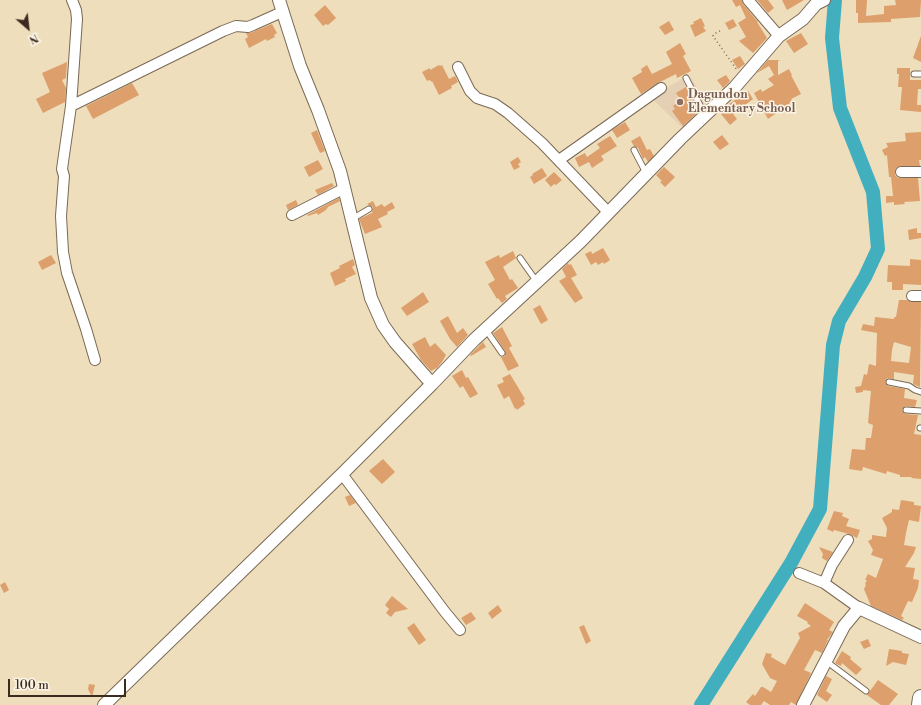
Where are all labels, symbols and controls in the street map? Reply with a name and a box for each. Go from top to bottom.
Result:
north arrow [8,8,48,48]
text: N [27,30,41,47]
place label: Dagundon Elementary School [688,88,795,116]
marker: Dagundon Elementary School [675,97,685,107]
scale bar [10,671,128,697]
text: 100 m [15,678,49,693]

